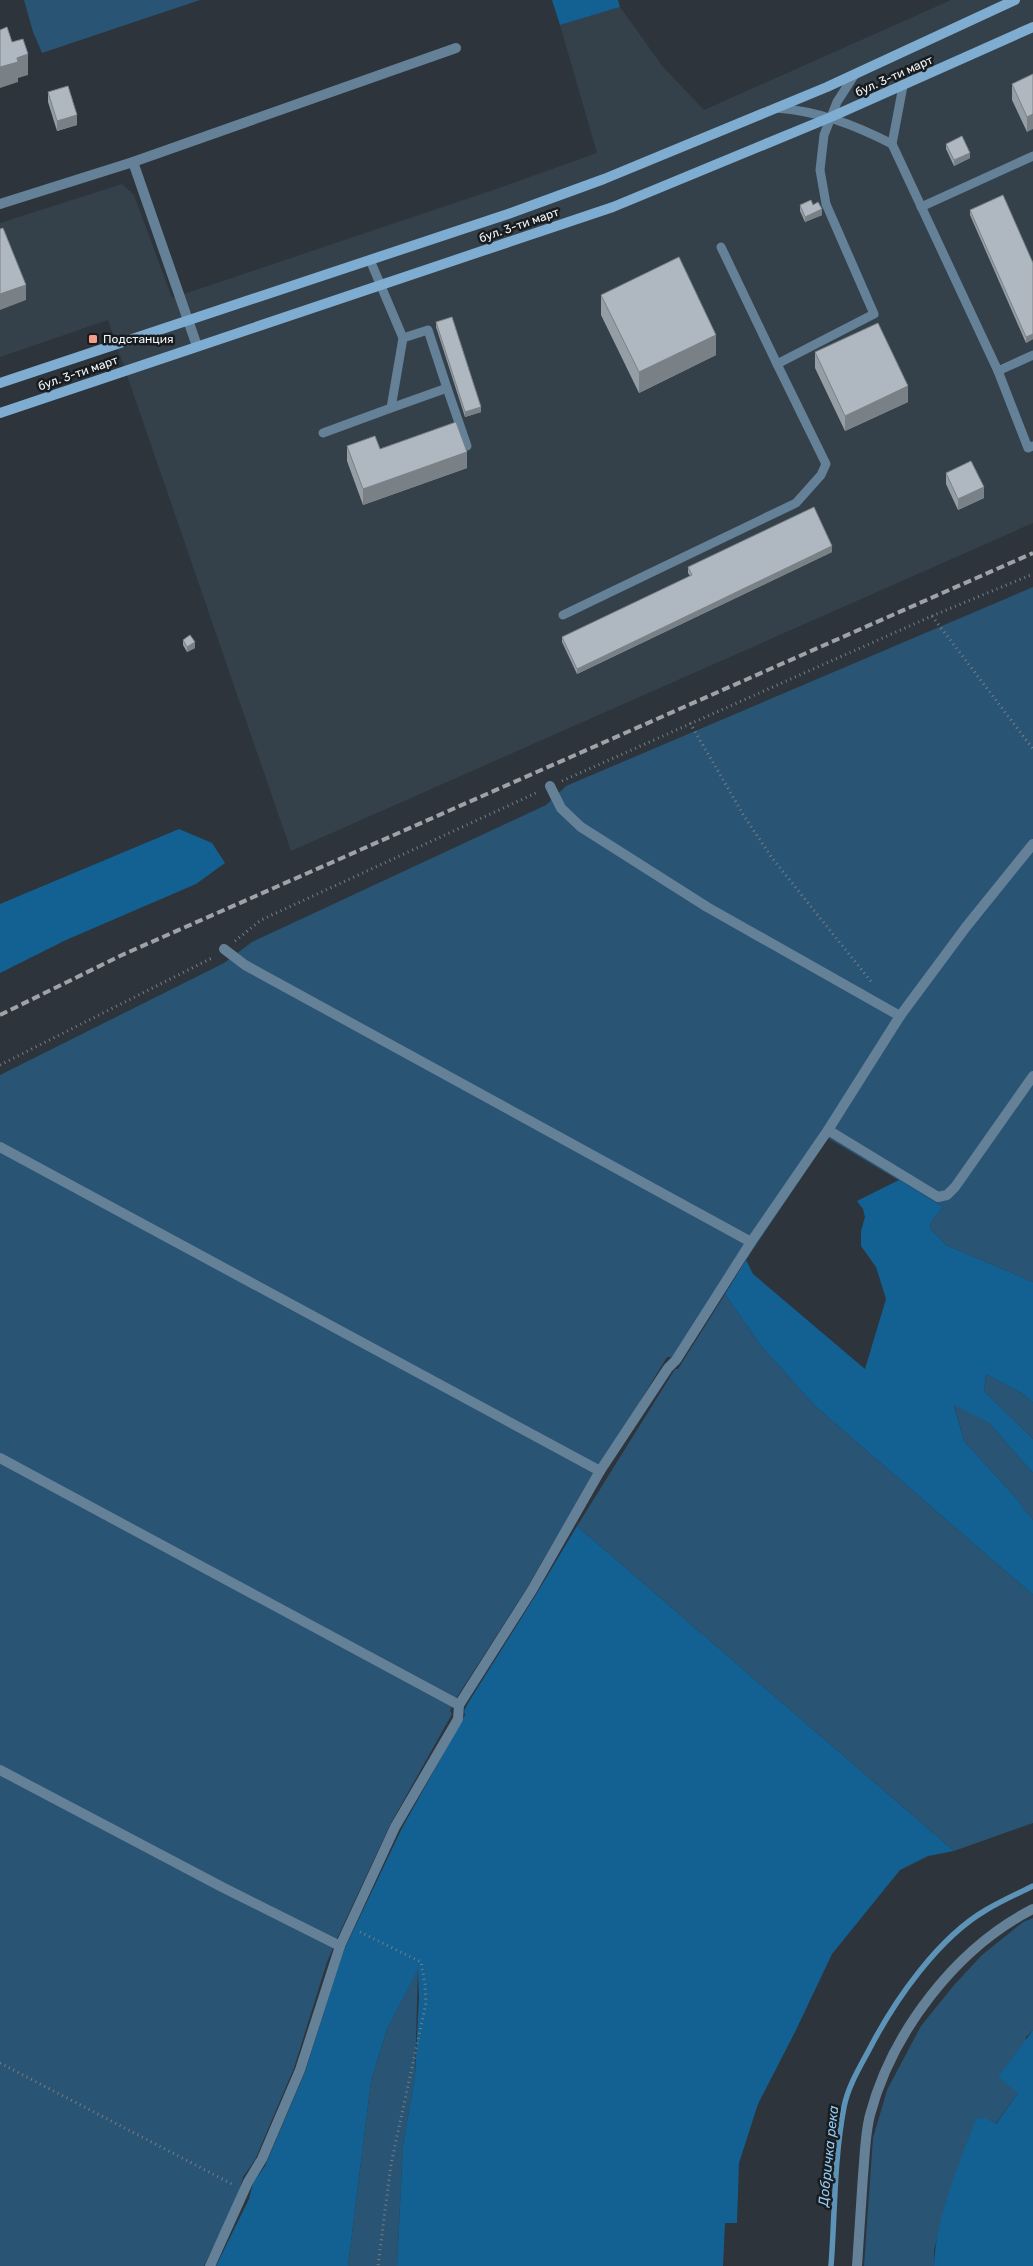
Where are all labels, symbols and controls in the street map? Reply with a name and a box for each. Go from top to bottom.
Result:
street label: бул. 3-ти март [853,53,935,99]
street label: бул. 3-ти март [477,205,561,245]
place label: Подстанция [103,332,174,346]
marker: Подстанция [87,333,99,345]
street label: бул. 3-ти март [36,353,120,393]
water label: Добричка река [815,2105,842,2208]

